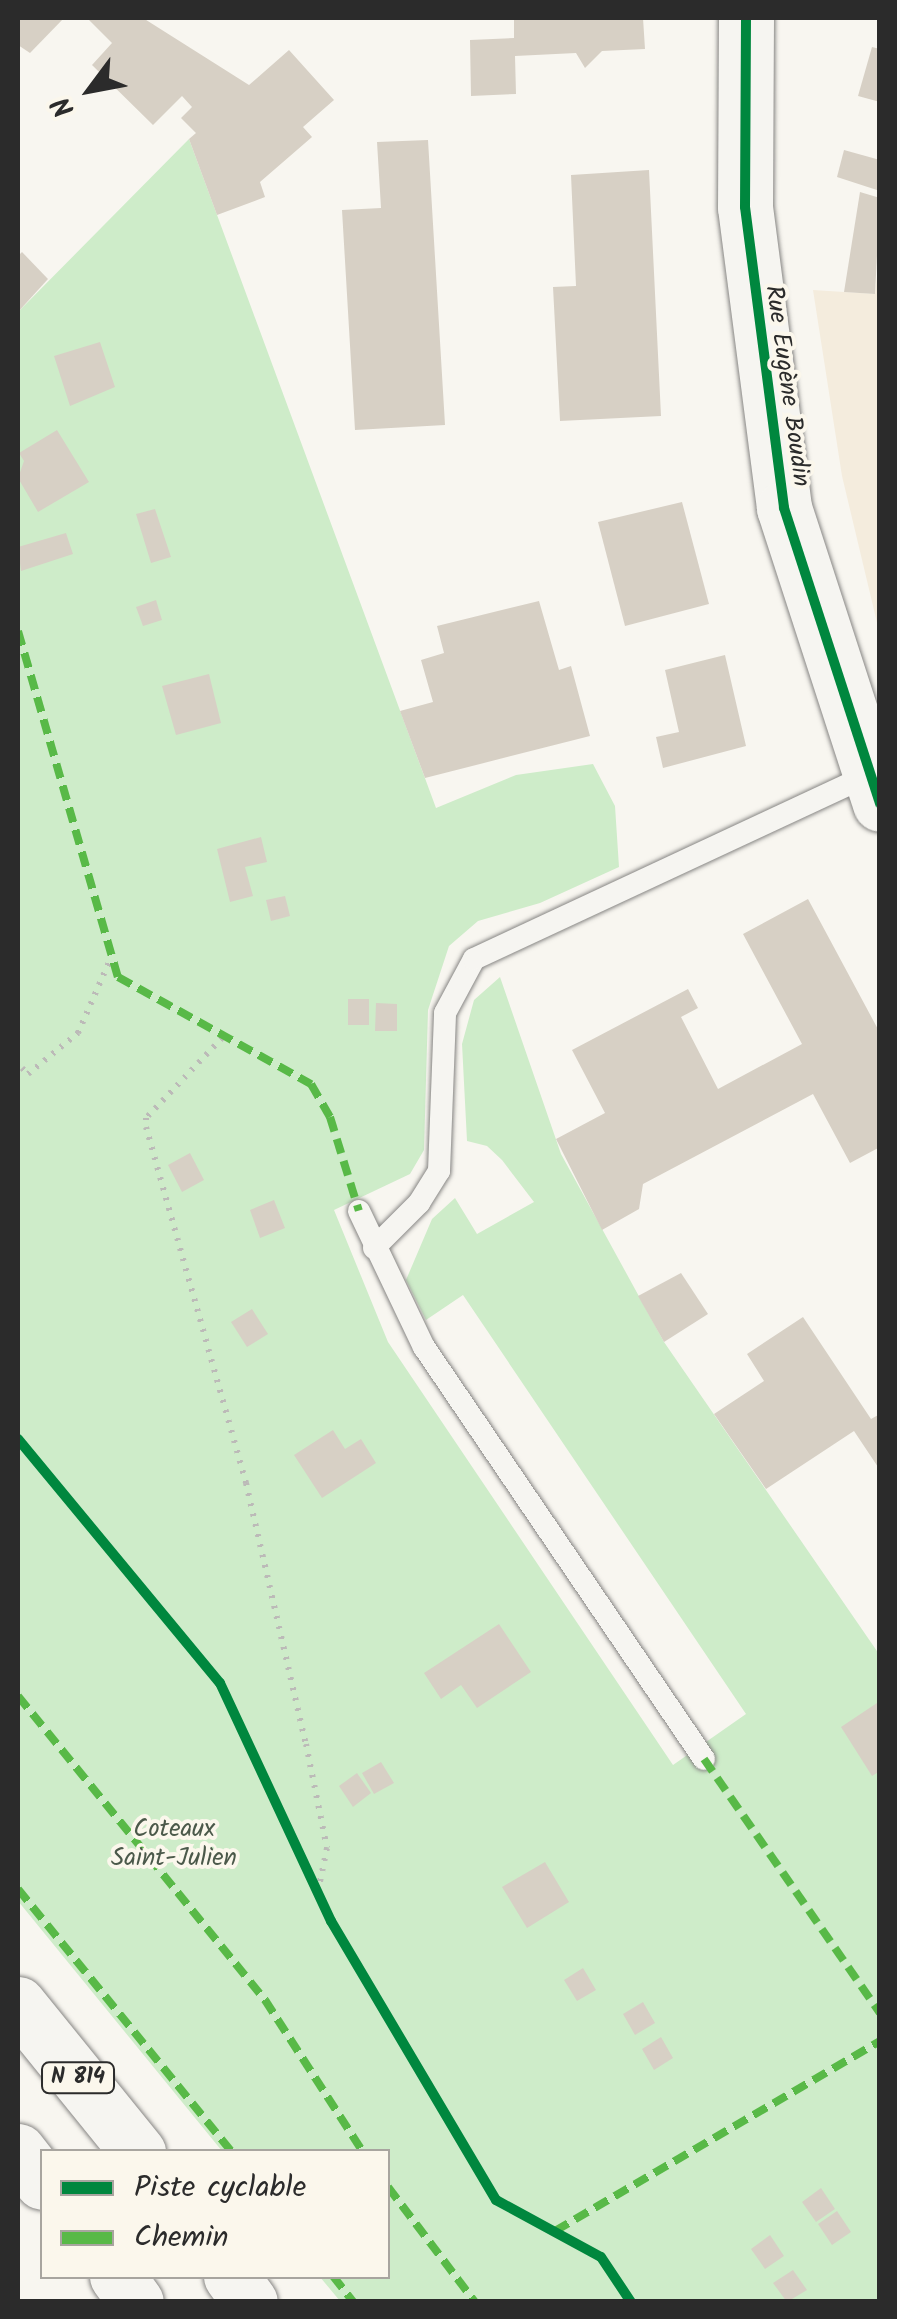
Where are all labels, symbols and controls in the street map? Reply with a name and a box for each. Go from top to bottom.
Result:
north arrow [40,40,140,140]
text: N [40,87,88,126]
street label: Rue Eugène Boudin [758,283,816,489]
park label: Coteaux Saint-Julien [111,1815,237,1874]
road number: N 814 [40,2061,116,2095]
legend [40,2149,390,2279]
text: Piste cyclable [134,2164,306,2212]
text: Chemin [134,2214,229,2262]

